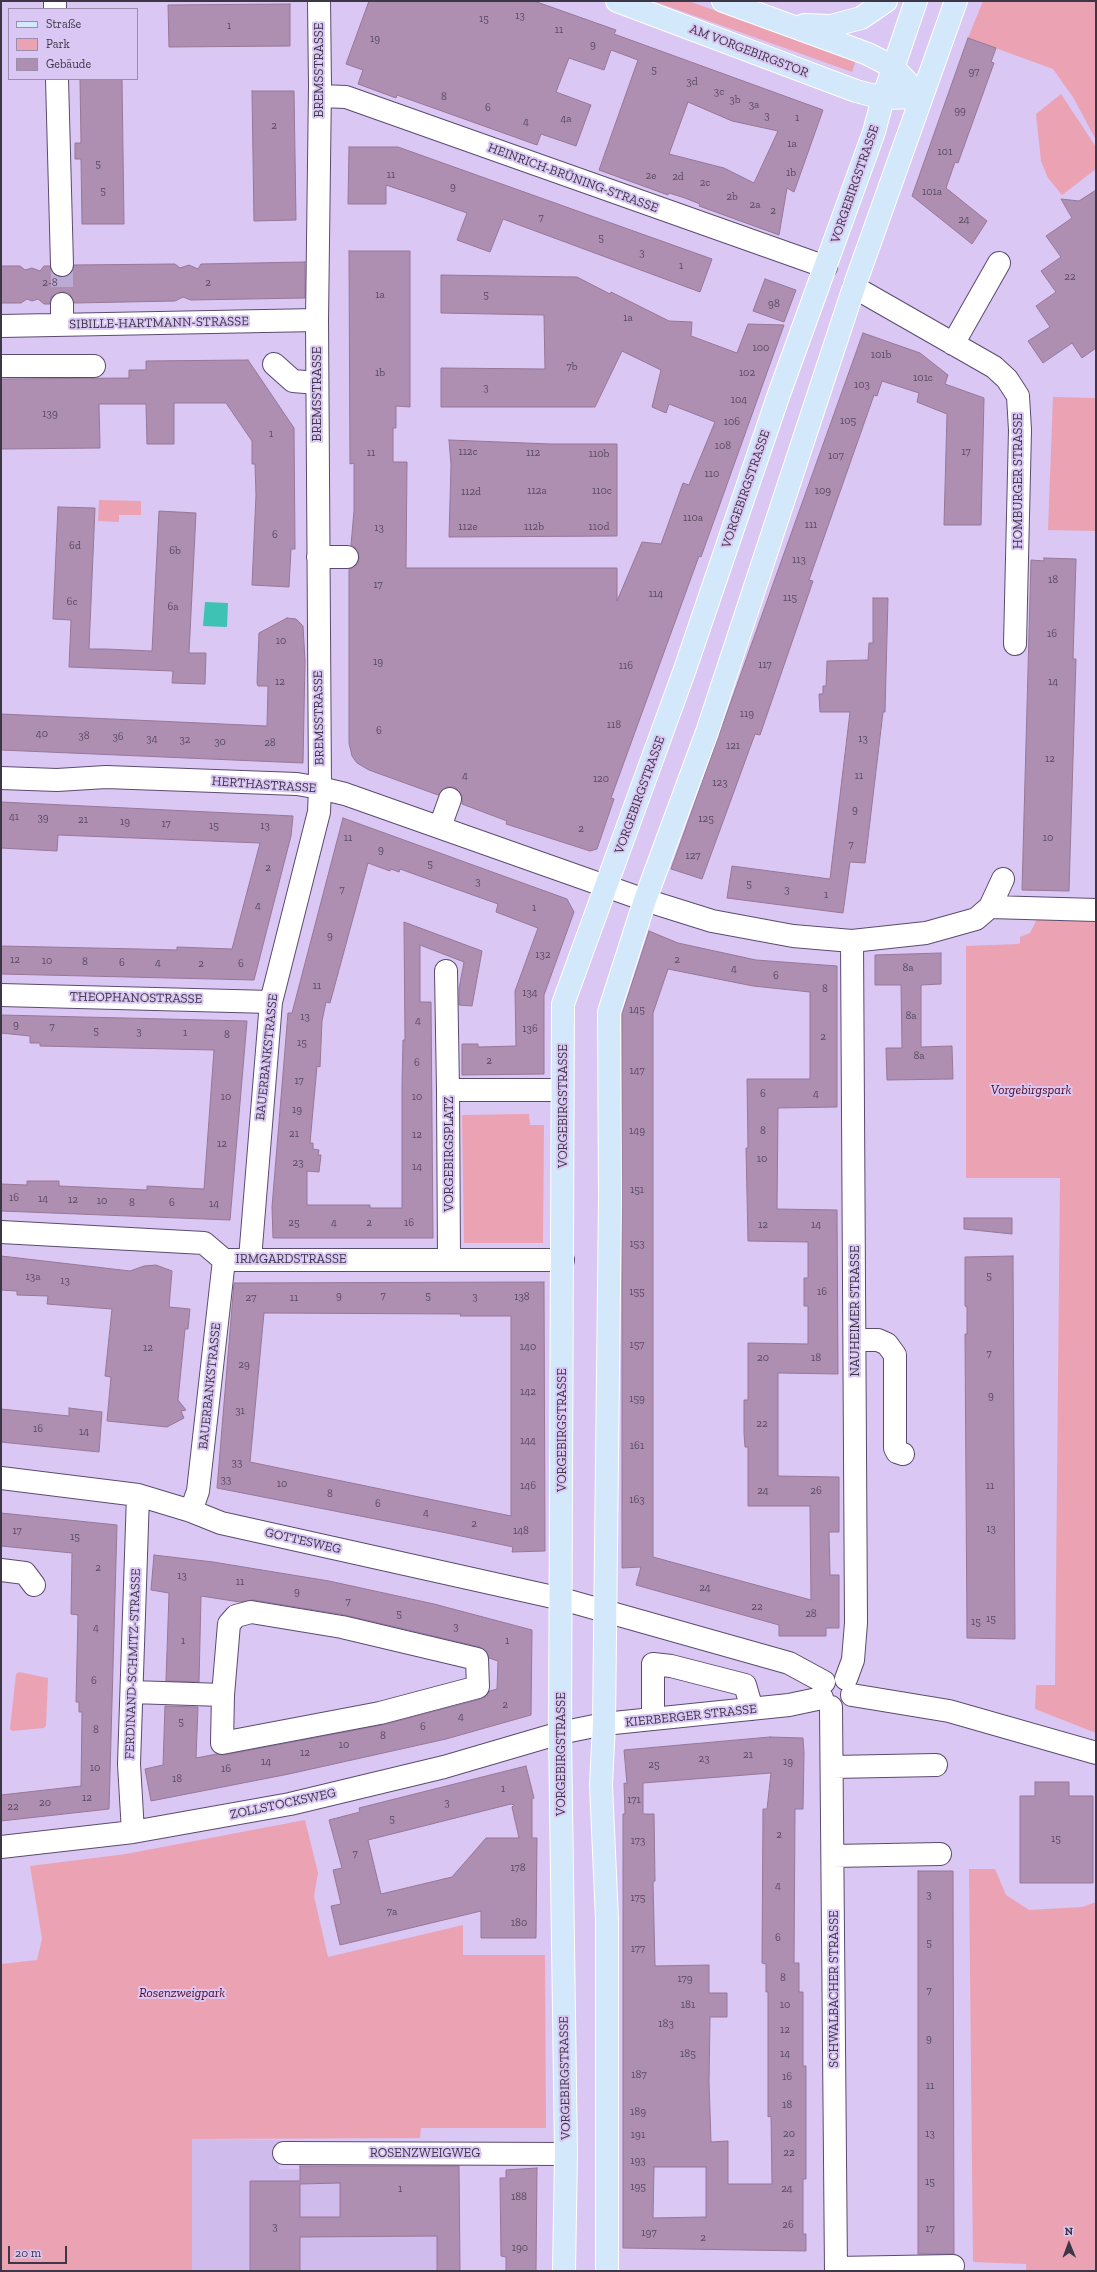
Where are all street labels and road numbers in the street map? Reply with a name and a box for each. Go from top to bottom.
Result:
street label: AM VORGEBIRGSTOR [687,21,811,81]
street label: BREMSSTRASSE [311,23,327,117]
street label: VORGEBIRGSTRASSE [827,123,883,245]
street label: HEINRICH-BRÜNING-STRASSE [486,140,660,216]
street label: SIBILLE-HARTMANN-STRASSE [69,314,249,332]
street label: BREMSSTRASSE [309,347,325,441]
street label: HOMBURGER STRASSE [1010,413,1026,549]
street label: VORGEBIRGSTRASSE [718,428,774,550]
street label: BREMSSTRASSE [310,670,328,766]
street label: VORGEBIRGSTRASSE [611,734,669,856]
street label: HERTHASTRASSE [211,774,317,796]
street label: THEOPHANOSTRASSE [70,989,202,1007]
street label: BAUERBANKSTRASSE [253,993,281,1121]
street label: VORGEBIRGSTRASSE [555,1044,571,1168]
street label: VORGEBIRGSPLATZ [441,1096,457,1212]
street label: NAUHEIMER STRASSE [847,1245,863,1377]
street label: IRMGARDSTRASSE [236,1251,346,1267]
street label: BAUERBANKSTRASSE [196,1322,224,1450]
street label: VORGEBIRGSTRASSE [554,1368,570,1492]
street label: GOTTESWEG [263,1525,343,1557]
street label: FERDINAND-SCHMITZ-STRASSE [122,1568,144,1760]
street label: VORGEBIRGSTRASSE [553,1692,569,1816]
street label: KIERBERGER STRASSE [624,1701,758,1731]
street label: ZOLLSTOCKSWEG [229,1785,337,1823]
street label: SCHWALBACHER STRASSE [826,1910,842,2068]
street label: VORGEBIRGSTRASSE [556,2016,574,2140]
street label: ROSENZWEIGWEG [370,2145,480,2161]

